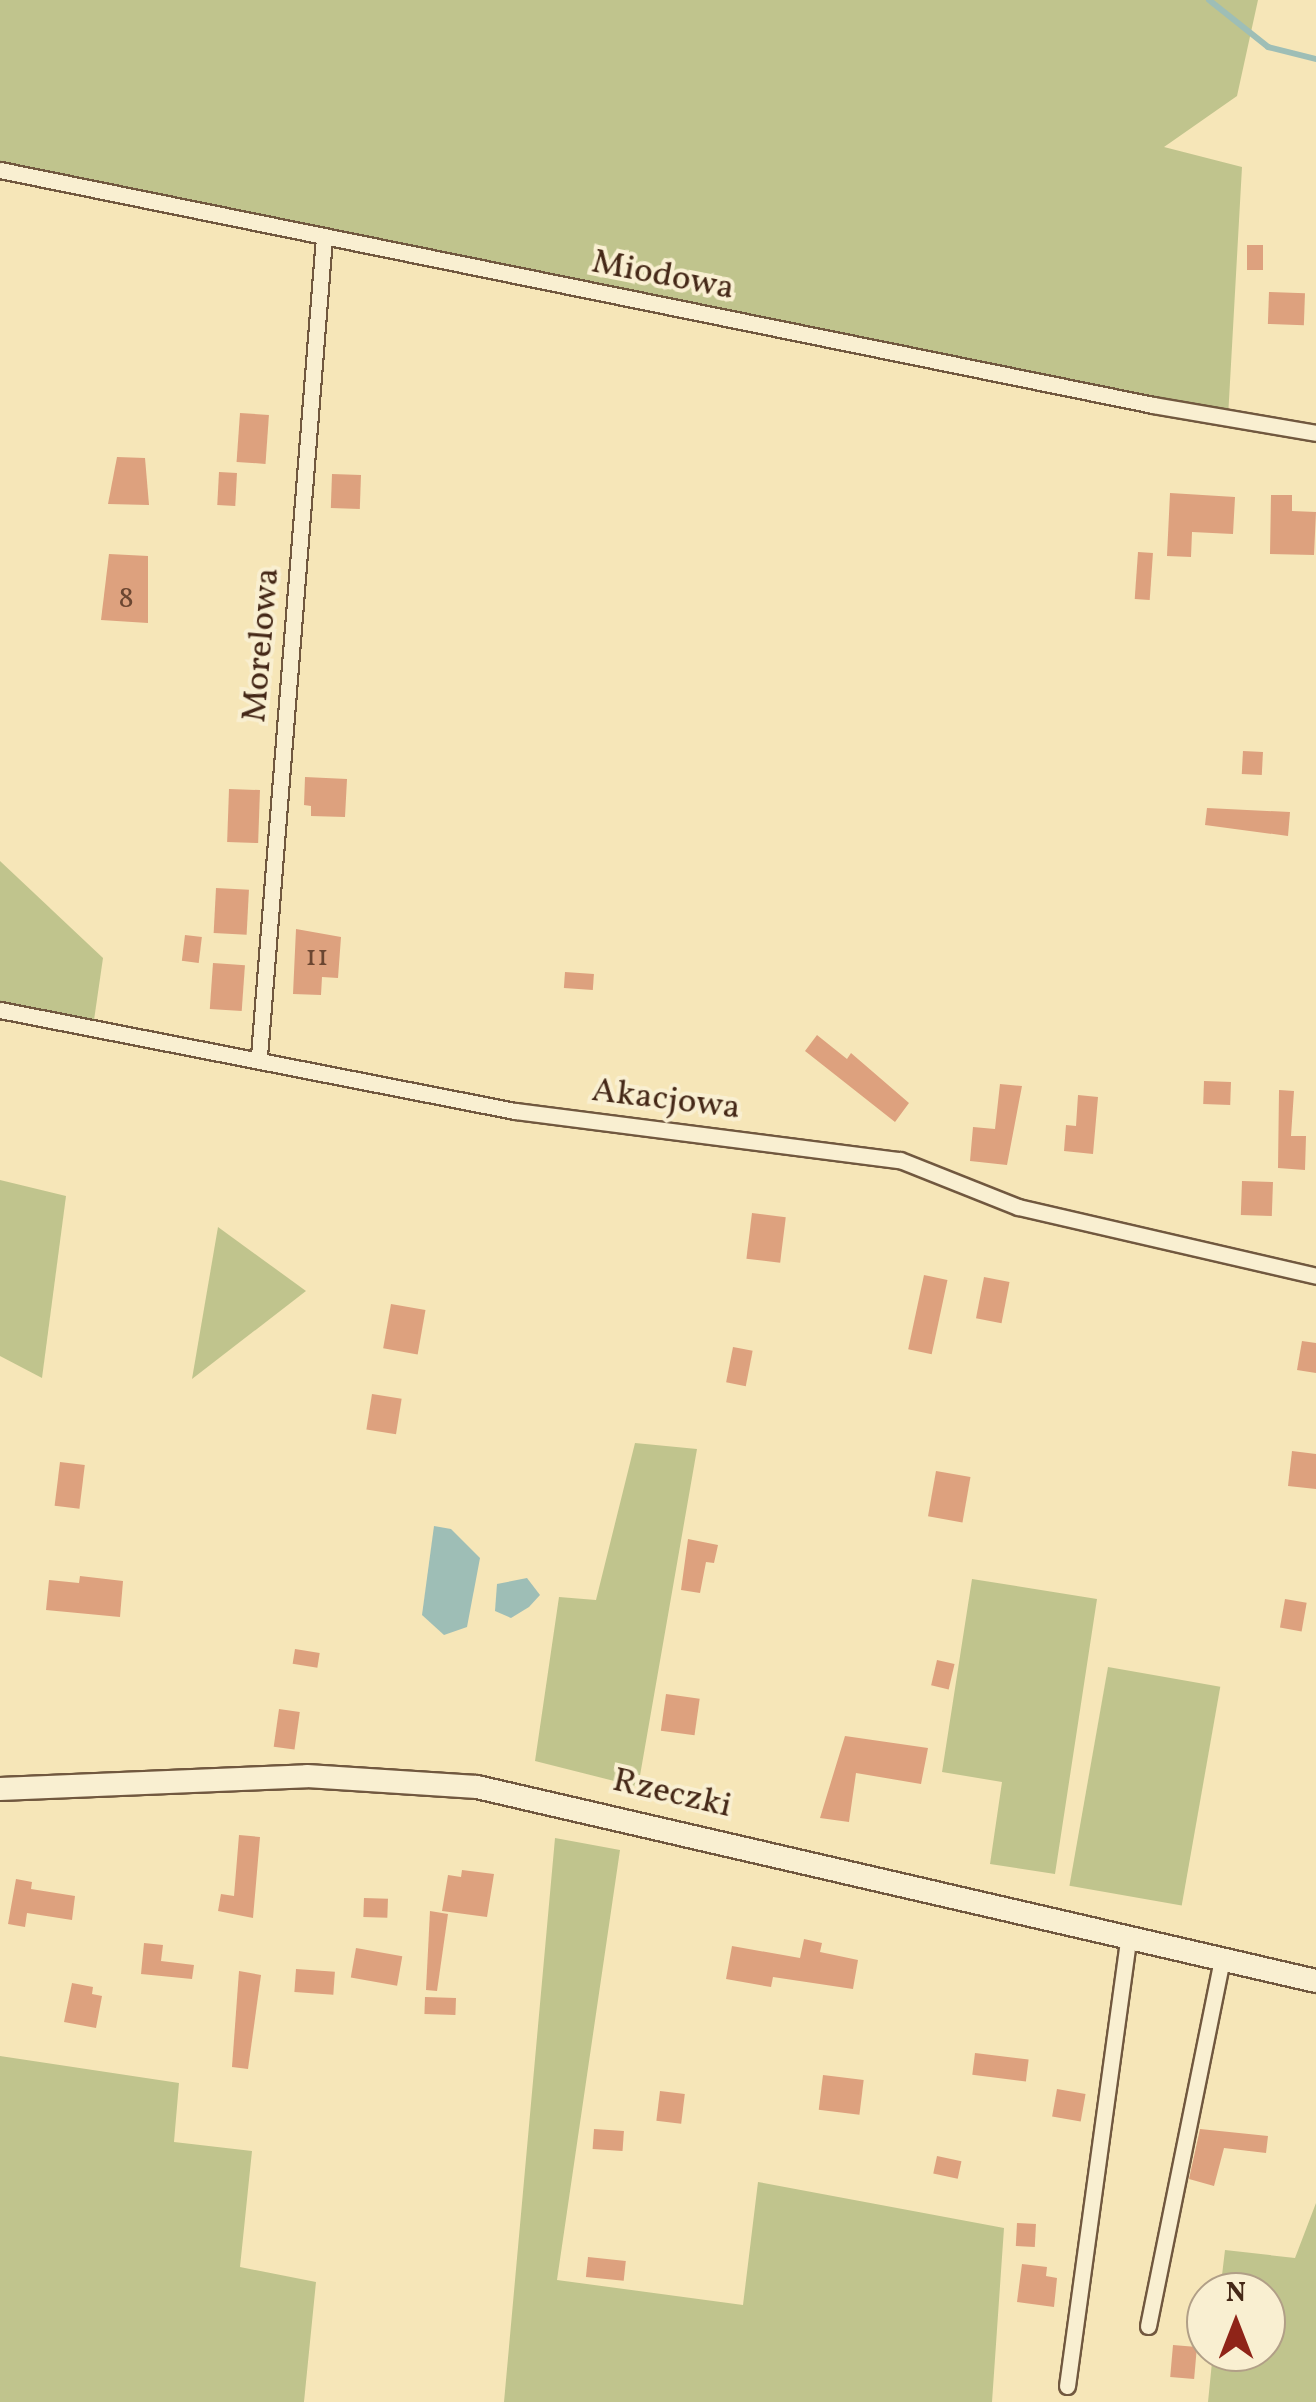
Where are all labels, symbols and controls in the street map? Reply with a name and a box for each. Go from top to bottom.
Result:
street label: Miodowa [588,242,738,310]
street label: Morelowa [234,566,290,724]
house number: 8 [118,581,134,617]
house number: 11 [305,939,329,975]
street label: Akacjowa [589,1070,743,1130]
street label: Rzeczki [608,1760,736,1828]
north arrow [1186,2272,1286,2372]
text: N [1226,2274,1246,2313]

